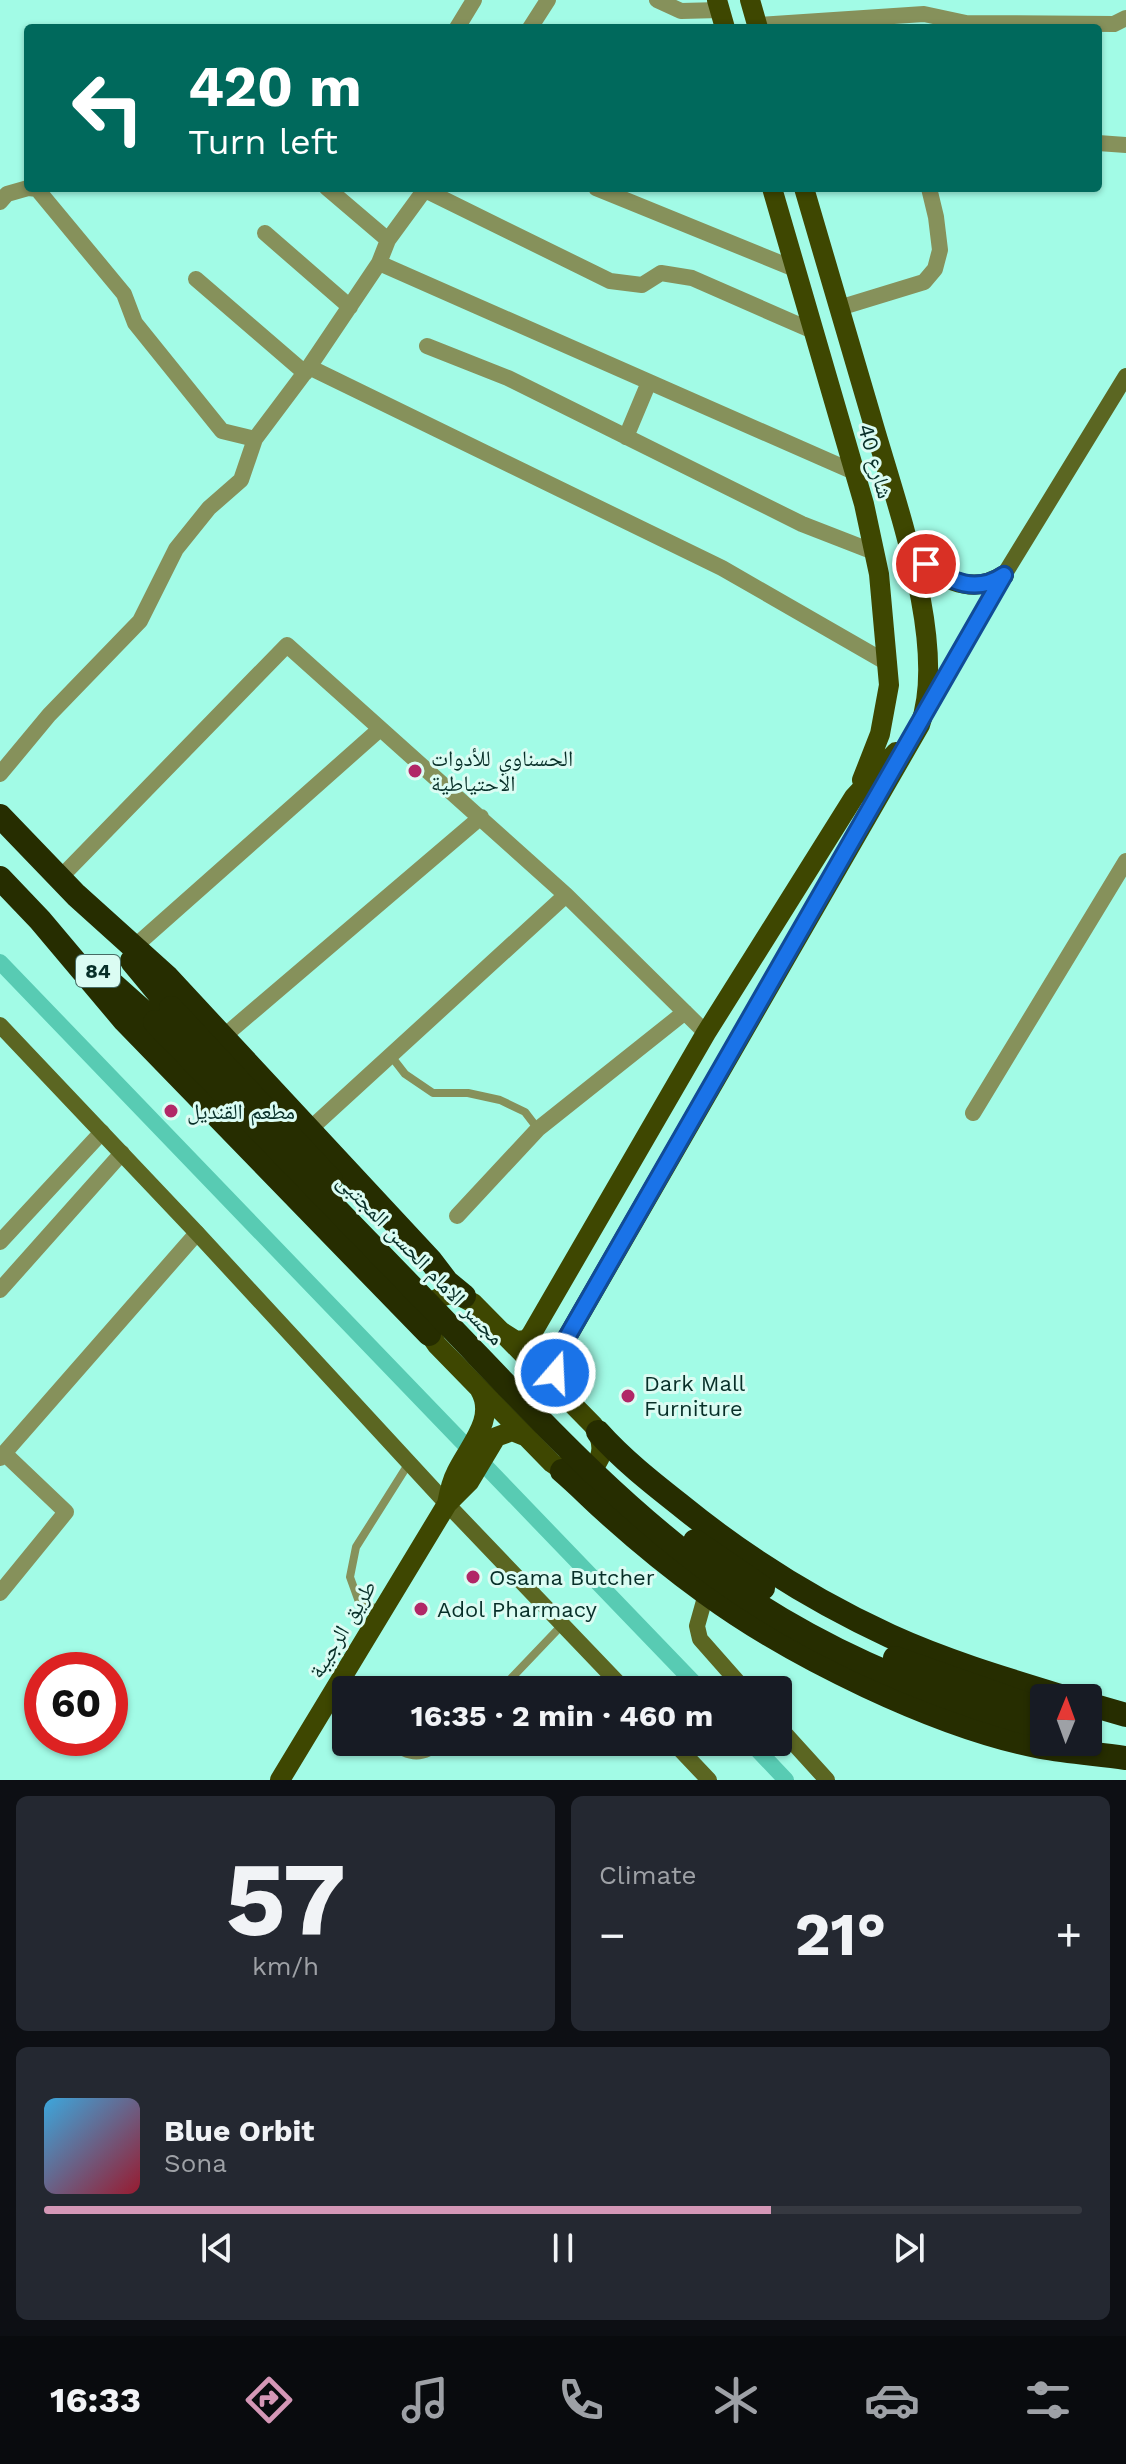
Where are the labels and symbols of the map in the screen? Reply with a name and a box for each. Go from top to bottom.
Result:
street label: شارع 40 [852,421,898,502]
pin [892,530,960,598]
place label: الحسناوي للأدوات الاحتياطية [431,746,573,796]
marker: الحسناوي للأدوات الاحتياطية [406,762,424,780]
road number: 84 [76,955,120,987]
place label: مطعم القنديل [187,1099,295,1126]
marker: مطعم القنديل [162,1102,180,1120]
street label: مجسر الامام الحسن المجتبى [331,1168,509,1352]
position arrow [513,1331,597,1415]
place label: Dark Mall Furniture [644,1371,746,1421]
marker: Dark Mall Furniture [619,1387,637,1405]
place label: Osama Butcher [489,1565,655,1590]
marker: Osama Butcher [464,1568,482,1586]
street label: طريق الرجيبة [303,1576,382,1683]
place label: Adol Pharmacy [437,1597,598,1622]
marker: Adol Pharmacy [412,1600,430,1618]
speed limit sign: 60 [24,1652,128,1756]
north arrow [1030,1684,1102,1756]

